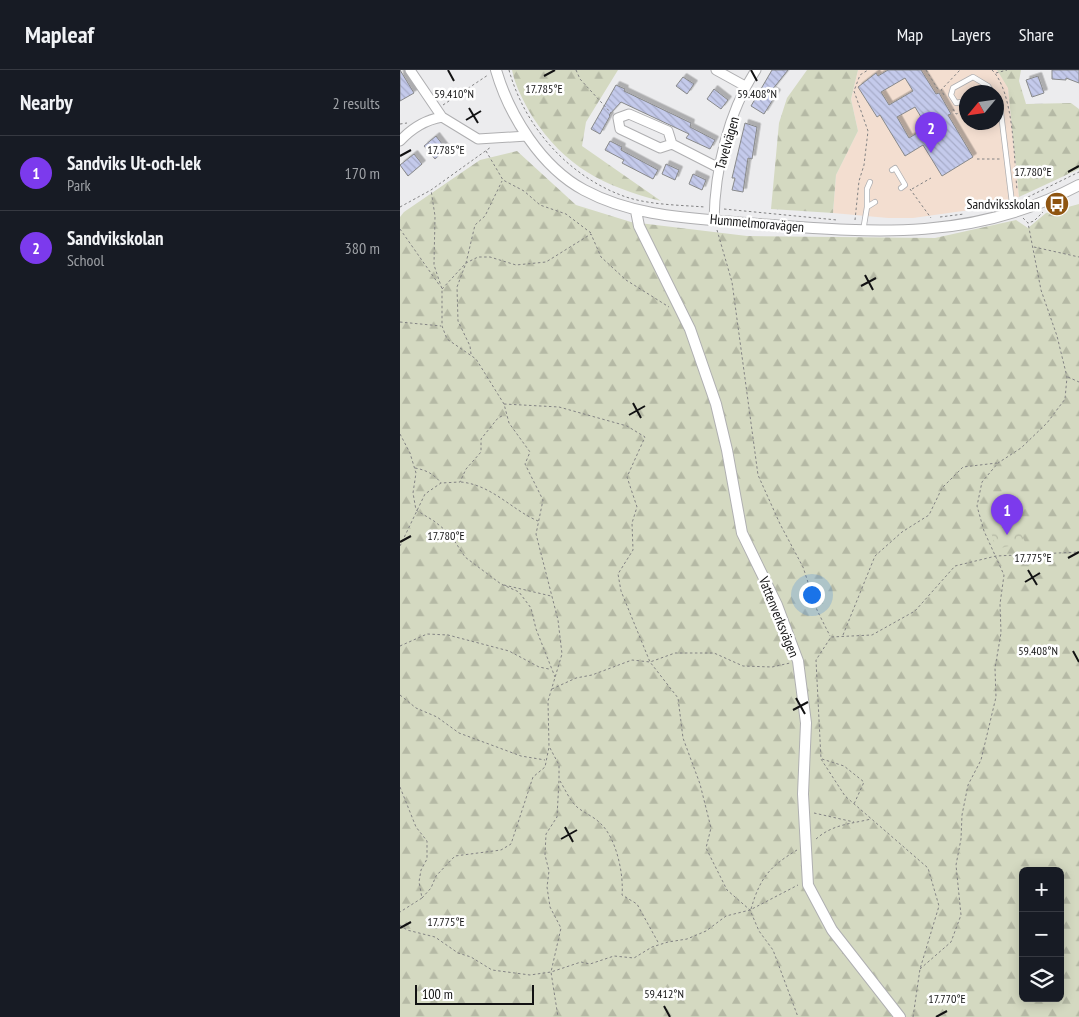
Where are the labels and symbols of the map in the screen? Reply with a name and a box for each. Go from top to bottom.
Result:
text: 17.785°E [525,81,563,96]
north arrow [959,85,1004,130]
text: 59.410°N [434,86,474,101]
text: 59.408°N [737,86,777,101]
pin: 2 [915,112,947,153]
street label: Tavelvägen [711,114,743,172]
text: 17.785°E [427,142,465,157]
text: 17.780°E [1014,164,1052,179]
bus stop icon: Sandviksskolan [1044,191,1070,217]
place label: Sandviksskolan [966,195,1040,213]
street label: Hummelmoravägen [709,210,805,236]
pin: 1 [991,494,1023,535]
text: 17.780°E [427,528,465,543]
text: 17.775°E [1014,550,1052,565]
street label: Vattenverksvägen [754,573,803,660]
your location [799,582,825,608]
text: 59.408°N [1018,643,1058,658]
text: 17.775°E [427,914,465,929]
scale bar [415,982,534,1005]
text: 59.412°N [644,986,684,1001]
text: 17.770°E [928,991,966,1006]

